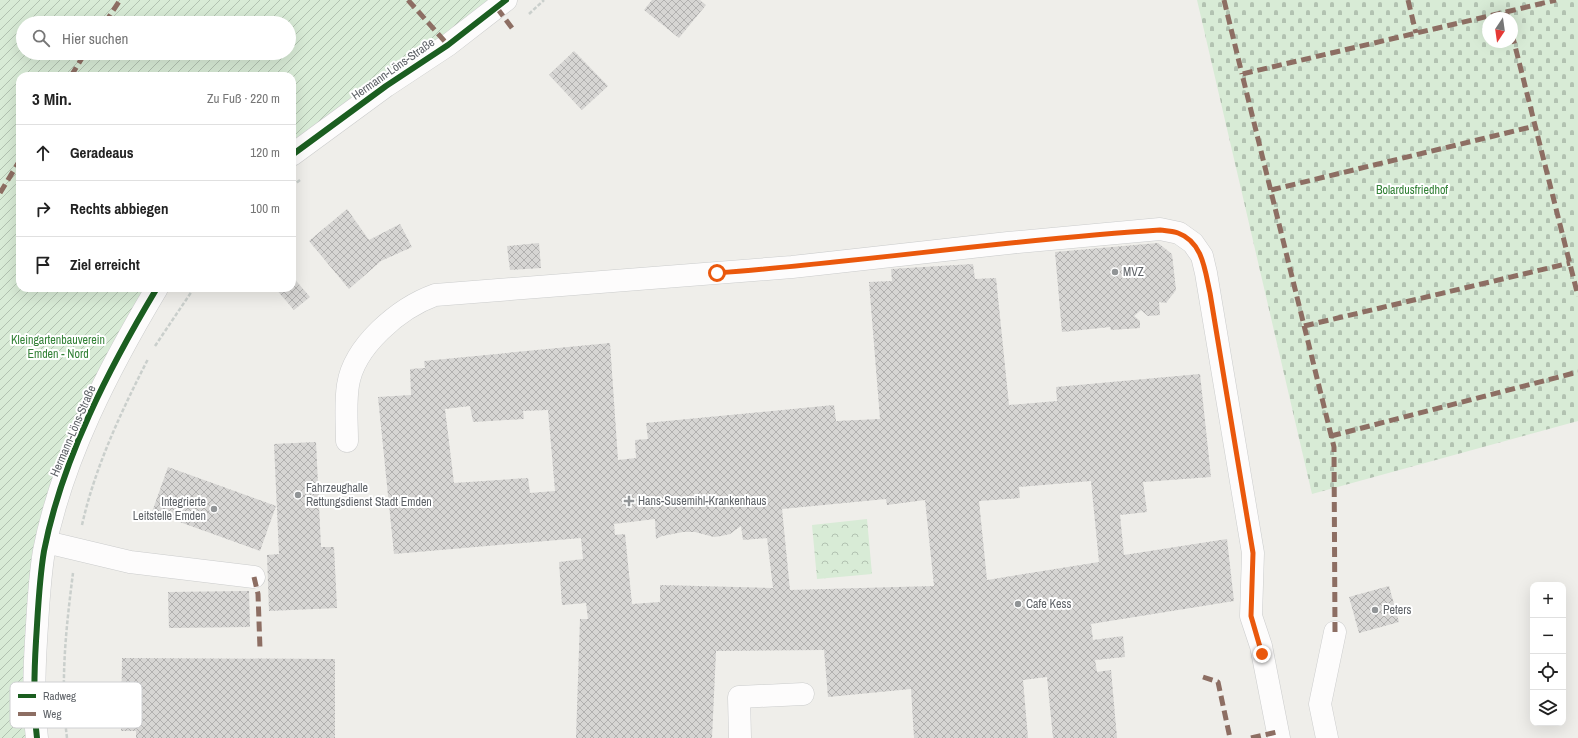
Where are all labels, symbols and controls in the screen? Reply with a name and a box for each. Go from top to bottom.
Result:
north arrow [1482,12,1518,48]
search box [16,16,296,60]
icon: search [30,27,52,49]
text: Hier suchen [62,28,128,49]
street label: Hermann-Löns-Straße [348,34,438,104]
text: 3 Min. [32,87,72,110]
text: Zu Fuß · 220 m [207,90,280,107]
icon: ahead [32,142,54,164]
text: Geradeaus [70,142,134,163]
text: 120 m [250,144,280,161]
park label: Bolardusfriedhof [1376,182,1448,198]
icon: right [32,198,54,220]
text: Rechts abbiegen [70,198,168,219]
text: 100 m [250,200,280,217]
icon: arrive [32,254,54,276]
text: Ziel erreicht [70,254,140,275]
route start [708,264,726,282]
place label: MVZ [1123,264,1144,280]
marker: MVZ [1110,267,1120,277]
park label: Kleingartenbauverein Emden - Nord [11,332,105,362]
street label: Hermann-Löns-Straße [47,383,99,479]
place label: Fahrzeughalle Rettungsdienst Stadt Emden [306,480,432,510]
marker: Fahrzeughalle Rettungsdienst Stadt Emden [293,490,303,500]
place label: Hans-Susemihl-Krankenhaus [638,493,767,509]
place label: Integrierte Leitstelle Emden [133,494,206,524]
marker: Hans-Susemihl-Krankenhaus [623,495,635,507]
marker: Integrierte Leitstelle Emden [209,504,219,514]
map controls [1530,582,1566,726]
button: + [1530,582,1566,618]
place label: Cafe Kess [1026,596,1071,612]
marker: Cafe Kess [1013,599,1023,609]
place label: Peters [1383,602,1412,618]
marker: Peters [1370,605,1380,615]
button: − [1530,618,1566,654]
route end [1253,645,1271,663]
button: locate [1530,654,1566,690]
legend [10,682,142,728]
text: Radweg [43,689,76,703]
button: layers [1530,690,1566,726]
text: Weg [43,707,61,721]

